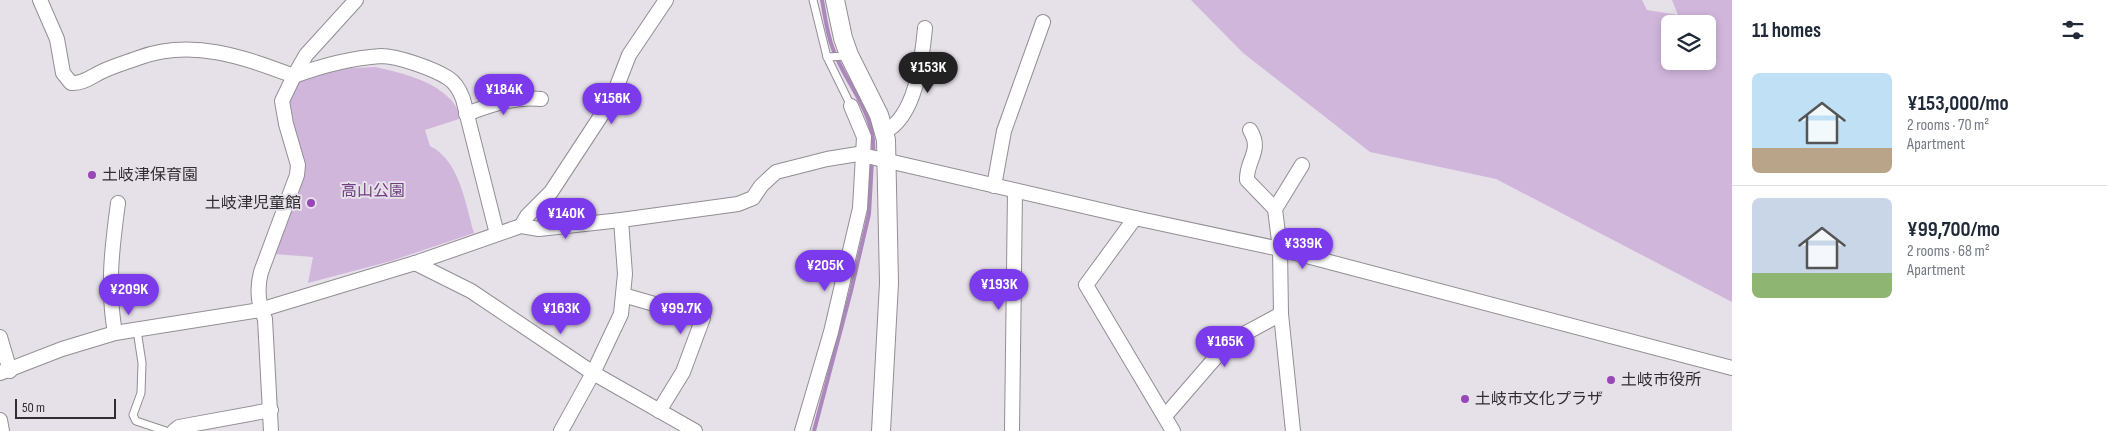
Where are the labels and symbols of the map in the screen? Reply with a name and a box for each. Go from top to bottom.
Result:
pin: ¥153K [893,52,963,94]
pin: ¥184K [469,74,539,116]
pin: ¥156K [577,82,647,125]
place label: 土岐津保育園 [102,166,198,185]
marker: 土岐津保育園 [86,169,98,181]
park label: 高山公園 [341,182,405,201]
place label: 土岐津児童館 [205,194,301,213]
marker: 土岐津児童館 [305,197,317,209]
pin: ¥140K [531,198,601,240]
pin: ¥339K [1268,228,1338,270]
pin: ¥205K [790,250,860,292]
pin: ¥193K [964,268,1034,311]
pin: ¥209K [94,274,164,316]
pin: ¥163K [526,292,596,335]
pin: ¥99.7K [640,292,722,335]
pin: ¥165K [1190,326,1260,368]
place label: 土岐市役所 [1621,371,1701,390]
marker: 土岐市役所 [1605,374,1617,386]
place label: 土岐市文化プラザ [1475,390,1603,409]
marker: 土岐市文化プラザ [1459,393,1471,405]
scale bar [15,396,116,419]

